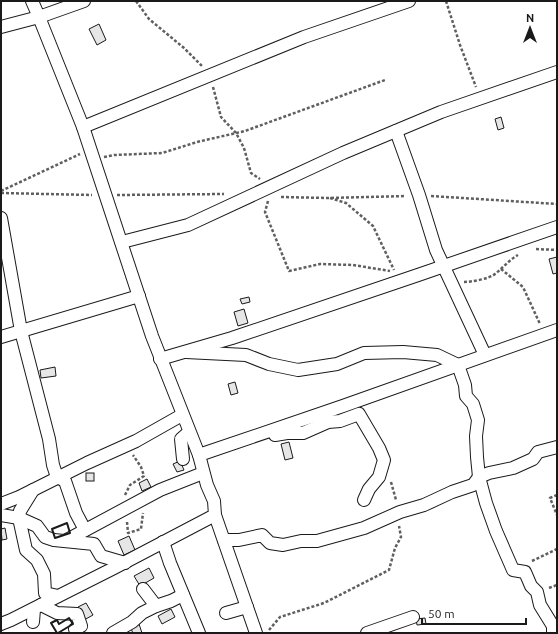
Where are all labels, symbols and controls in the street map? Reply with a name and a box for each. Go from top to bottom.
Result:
north arrow [510,8,550,48]
text: N [526,12,534,24]
scale bar [422,600,526,626]
text: 50 m [428,607,455,620]

